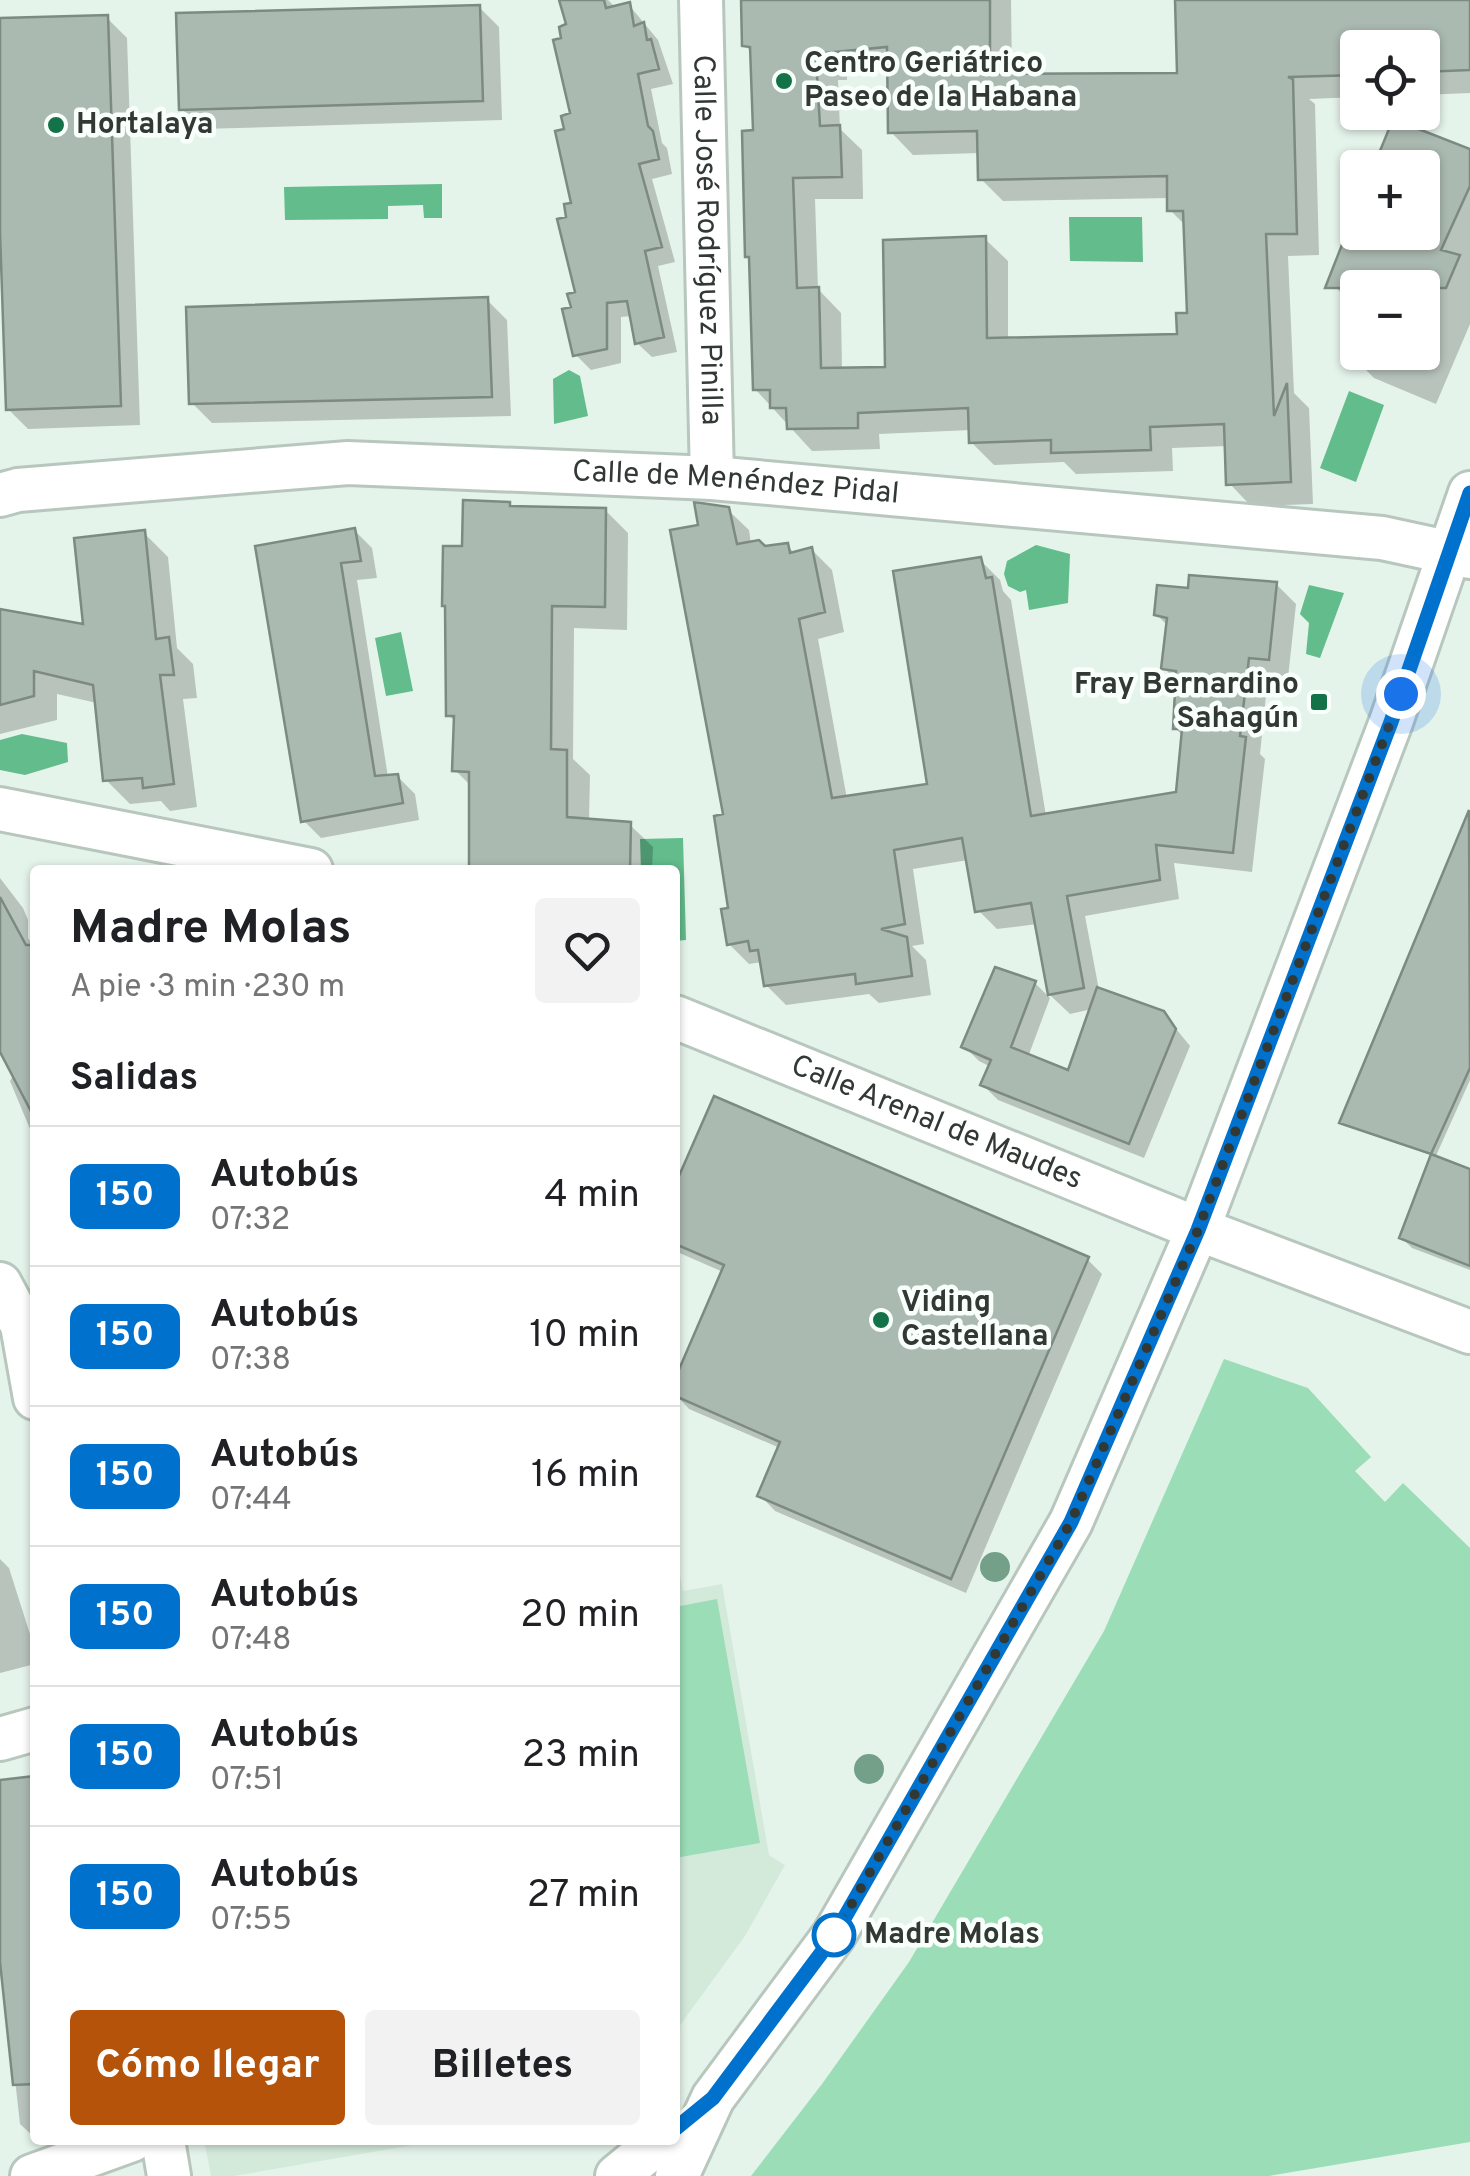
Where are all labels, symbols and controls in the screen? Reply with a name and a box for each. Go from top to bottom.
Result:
map controls [1340,30,1440,370]
button: locate [1340,30,1440,130]
place label: Centro Geriátrico Paseo de la Habana [804,46,1077,117]
street label: Calle José Rodríguez Pinilla [684,54,729,426]
marker: Centro Geriátrico Paseo de la Habana [773,70,795,92]
place label: Hortalaya [76,107,214,144]
marker: Hortalaya [45,114,67,136]
button: + [1340,150,1440,250]
button: − [1340,270,1440,370]
street label: Calle de Menéndez Pidal [571,454,901,513]
place label: Fray Bernardino Sahagún [1074,667,1299,738]
your location [1376,669,1426,719]
marker: Fray Bernardino Sahagún [1308,691,1330,713]
button: heart [535,898,640,1003]
text: Madre Molas [70,900,352,960]
text: A pie · 3 min · 230 m [70,968,345,1008]
street label: Calle Arenal de Maudes [785,1047,1087,1199]
text: Salidas [70,1055,198,1104]
text: Autobús [210,1152,359,1201]
text: 4 min [544,1172,640,1221]
text: 150 [96,1174,154,1218]
text: 07:32 [210,1201,290,1241]
place label: Viding Castellana [901,1285,1048,1356]
text: Autobús [210,1292,359,1341]
marker: Viding Castellana [870,1309,892,1331]
text: 10 min [529,1312,640,1361]
text: 150 [96,1314,154,1358]
text: 07:38 [210,1341,291,1381]
text: Autobús [210,1432,359,1481]
text: 16 min [531,1452,640,1501]
text: 150 [96,1454,154,1498]
text: 07:44 [210,1481,292,1521]
text: Autobús [210,1572,359,1621]
text: 20 min [520,1592,640,1641]
text: 150 [96,1594,154,1638]
text: 07:48 [210,1621,292,1661]
text: Autobús [210,1712,359,1761]
text: 23 min [522,1732,640,1781]
text: 150 [96,1734,154,1778]
text: 07:51 [210,1761,284,1801]
text: Autobús [210,1852,359,1901]
text: 27 min [527,1872,640,1921]
text: 150 [96,1874,154,1918]
text: 07:55 [210,1901,292,1941]
marker: Madre Molas [813,1914,855,1956]
place label: Madre Molas [864,1917,1040,1954]
button: Cómo llegar [70,2010,345,2125]
button: Billetes [365,2010,640,2125]

